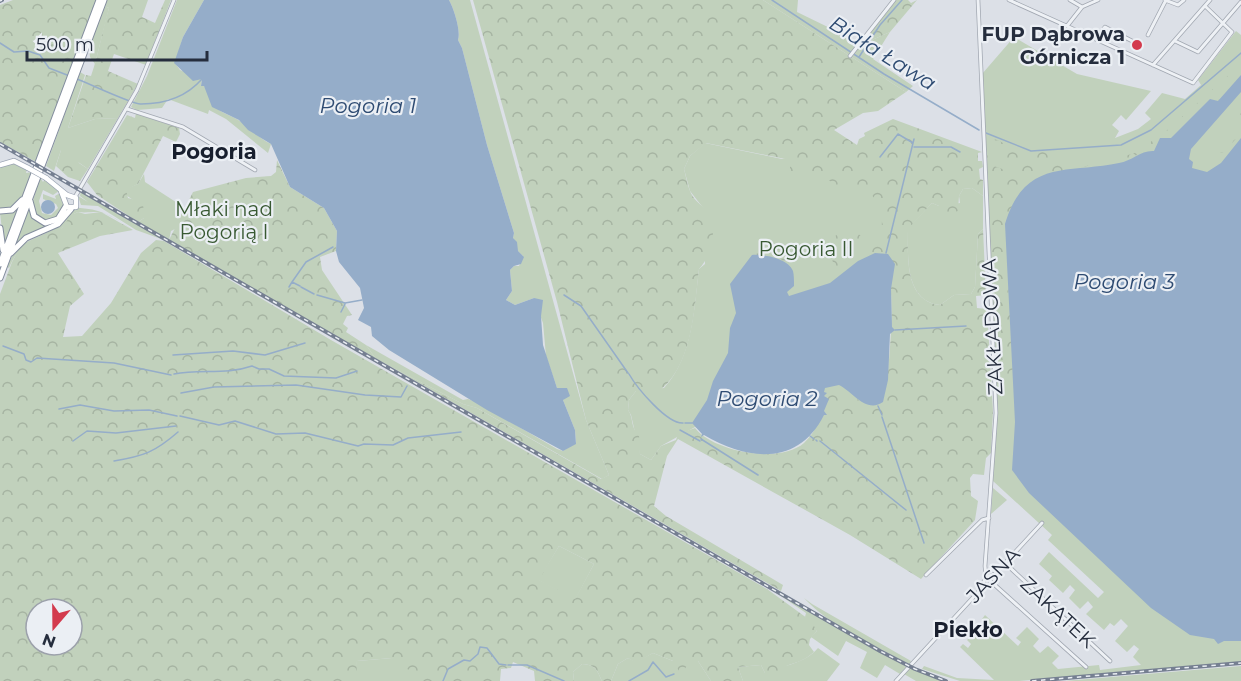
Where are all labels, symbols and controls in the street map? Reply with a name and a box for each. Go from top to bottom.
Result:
water label: Biała Ława [825,10,941,96]
place label: FUP Dąbrowa Górnicza 1 [982,22,1125,69]
scale bar [27,24,207,62]
text: 500 m [36,34,94,56]
marker: FUP Dąbrowa Górnicza 1 [1130,38,1144,52]
water label: Pogoria 1 [320,93,417,118]
district label: Pogoria [171,139,257,164]
park label: Młaki nad Pogorią I [175,197,273,244]
park label: Pogoria II [758,237,854,261]
street label: ZAKŁADOWA [976,258,1008,396]
water label: Pogoria 3 [1073,269,1176,294]
water label: Pogoria 2 [716,386,818,411]
street label: JASNA [961,542,1025,608]
street label: ZAKĄTEK [1016,571,1101,653]
north arrow [24,597,84,657]
district label: Piekło [933,617,1003,642]
text: N [40,629,58,652]

